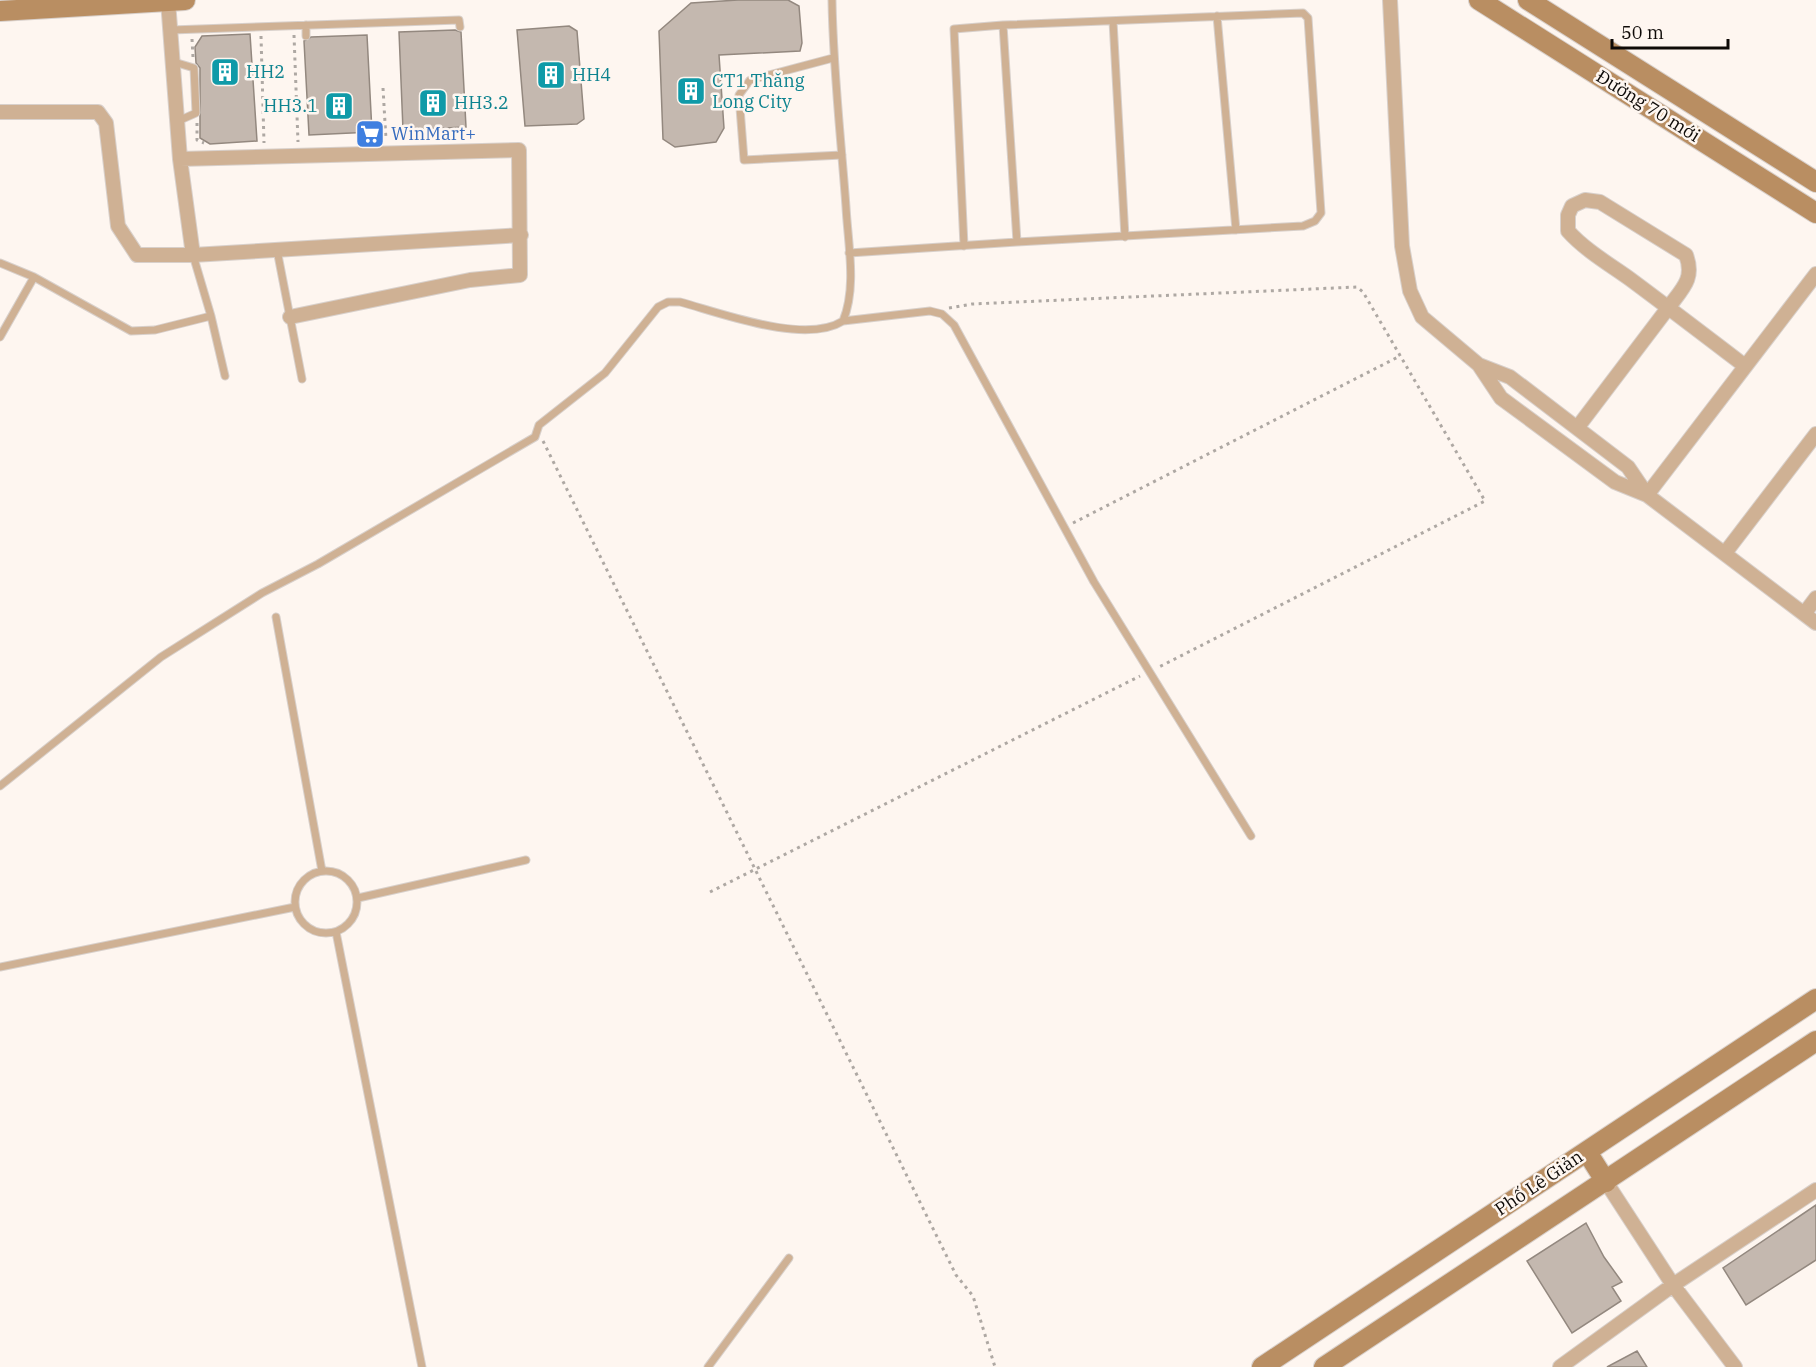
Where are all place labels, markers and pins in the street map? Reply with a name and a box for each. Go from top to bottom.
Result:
building icon: HH2 [209,56,241,88]
building icon: HH4 [535,59,567,91]
place label: HH2 [246,60,285,83]
place label: HH4 [572,63,611,86]
place label: CT1 Thăng Long City [712,69,805,113]
building icon: CT1 Thăng Long City [675,75,707,107]
building icon: HH3.2 [417,87,449,119]
building icon: HH3.1 [323,90,355,122]
place label: HH3.2 [454,91,509,114]
place label: HH3.1 [263,94,318,117]
supermarket icon: WinMart+ [354,118,386,150]
place label: WinMart+ [391,122,476,145]

